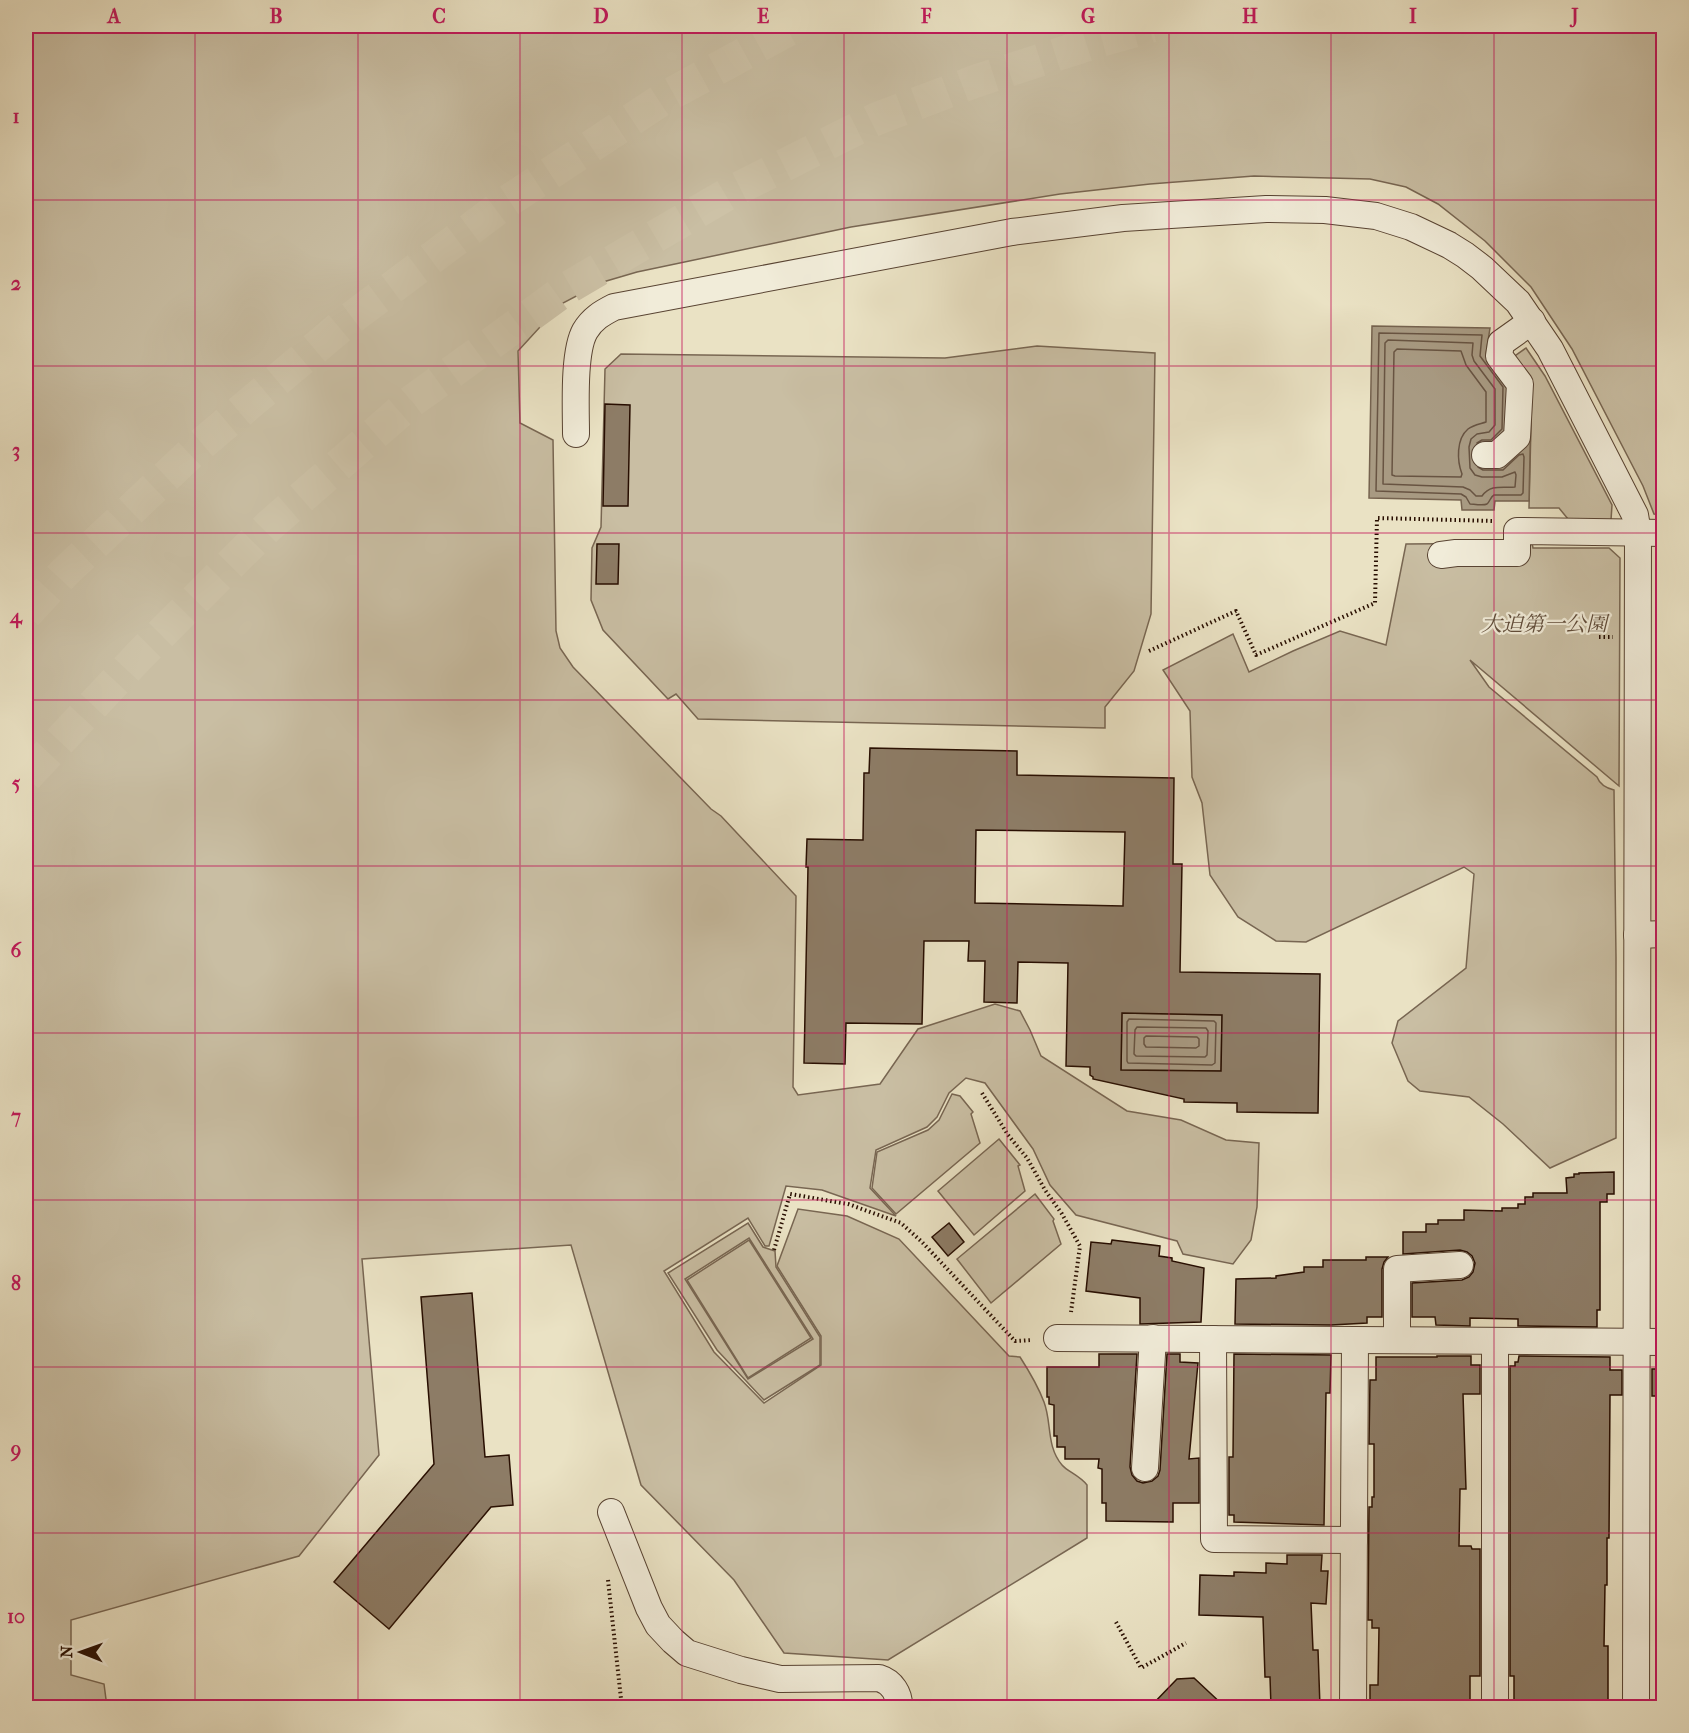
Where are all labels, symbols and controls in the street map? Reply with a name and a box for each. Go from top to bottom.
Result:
text: A [106,5,122,28]
text: B [269,5,283,28]
text: C [432,5,446,28]
text: D [593,5,609,28]
text: E [757,5,769,28]
text: F [920,5,932,28]
text: G [1081,5,1095,28]
text: H [1242,5,1258,28]
text: I [1409,5,1417,28]
text: J [1569,5,1579,28]
text: 1 [12,105,20,128]
text: 2 [11,272,21,295]
text: 3 [12,439,20,462]
text: 4 [9,605,23,629]
park label: 大迫第一公園 [1481,612,1610,636]
text: 5 [12,772,21,795]
text: 6 [11,939,23,962]
text: 7 [10,1105,21,1128]
text: 8 [11,1272,21,1295]
text: 9 [10,1439,21,1462]
text: 10 [7,1605,25,1628]
north arrow [51,1622,111,1682]
text: N [57,1645,76,1658]

